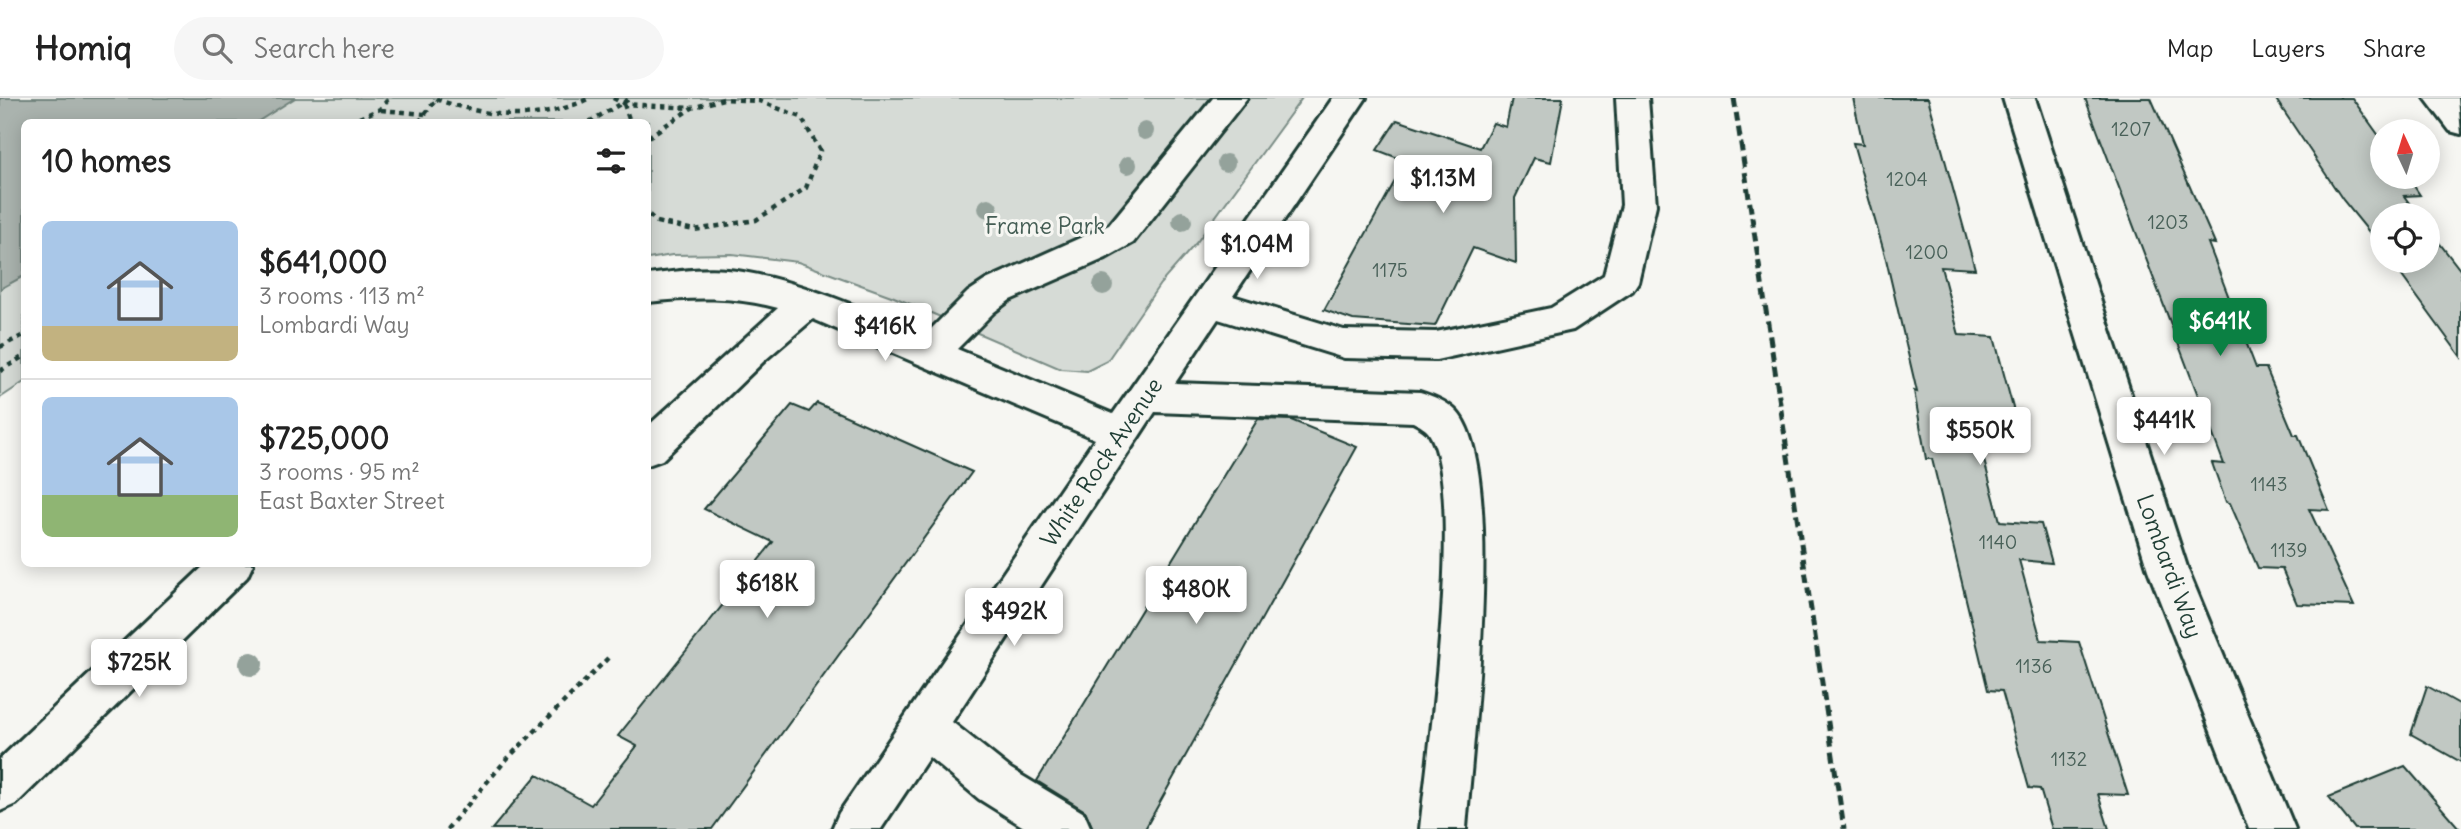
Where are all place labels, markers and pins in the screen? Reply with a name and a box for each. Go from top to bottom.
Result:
pin: $1.13M [1386,156,1500,215]
pin: $1.04M [1200,222,1314,281]
pin: $641K [2171,299,2269,358]
pin: $416K [836,303,934,363]
pin: $441K [2115,398,2213,457]
pin: $550K [1931,408,2029,467]
pin: $618K [718,560,816,620]
pin: $480K [1147,566,1245,626]
pin: $492K [965,588,1063,648]
pin: $725K [90,640,188,699]

